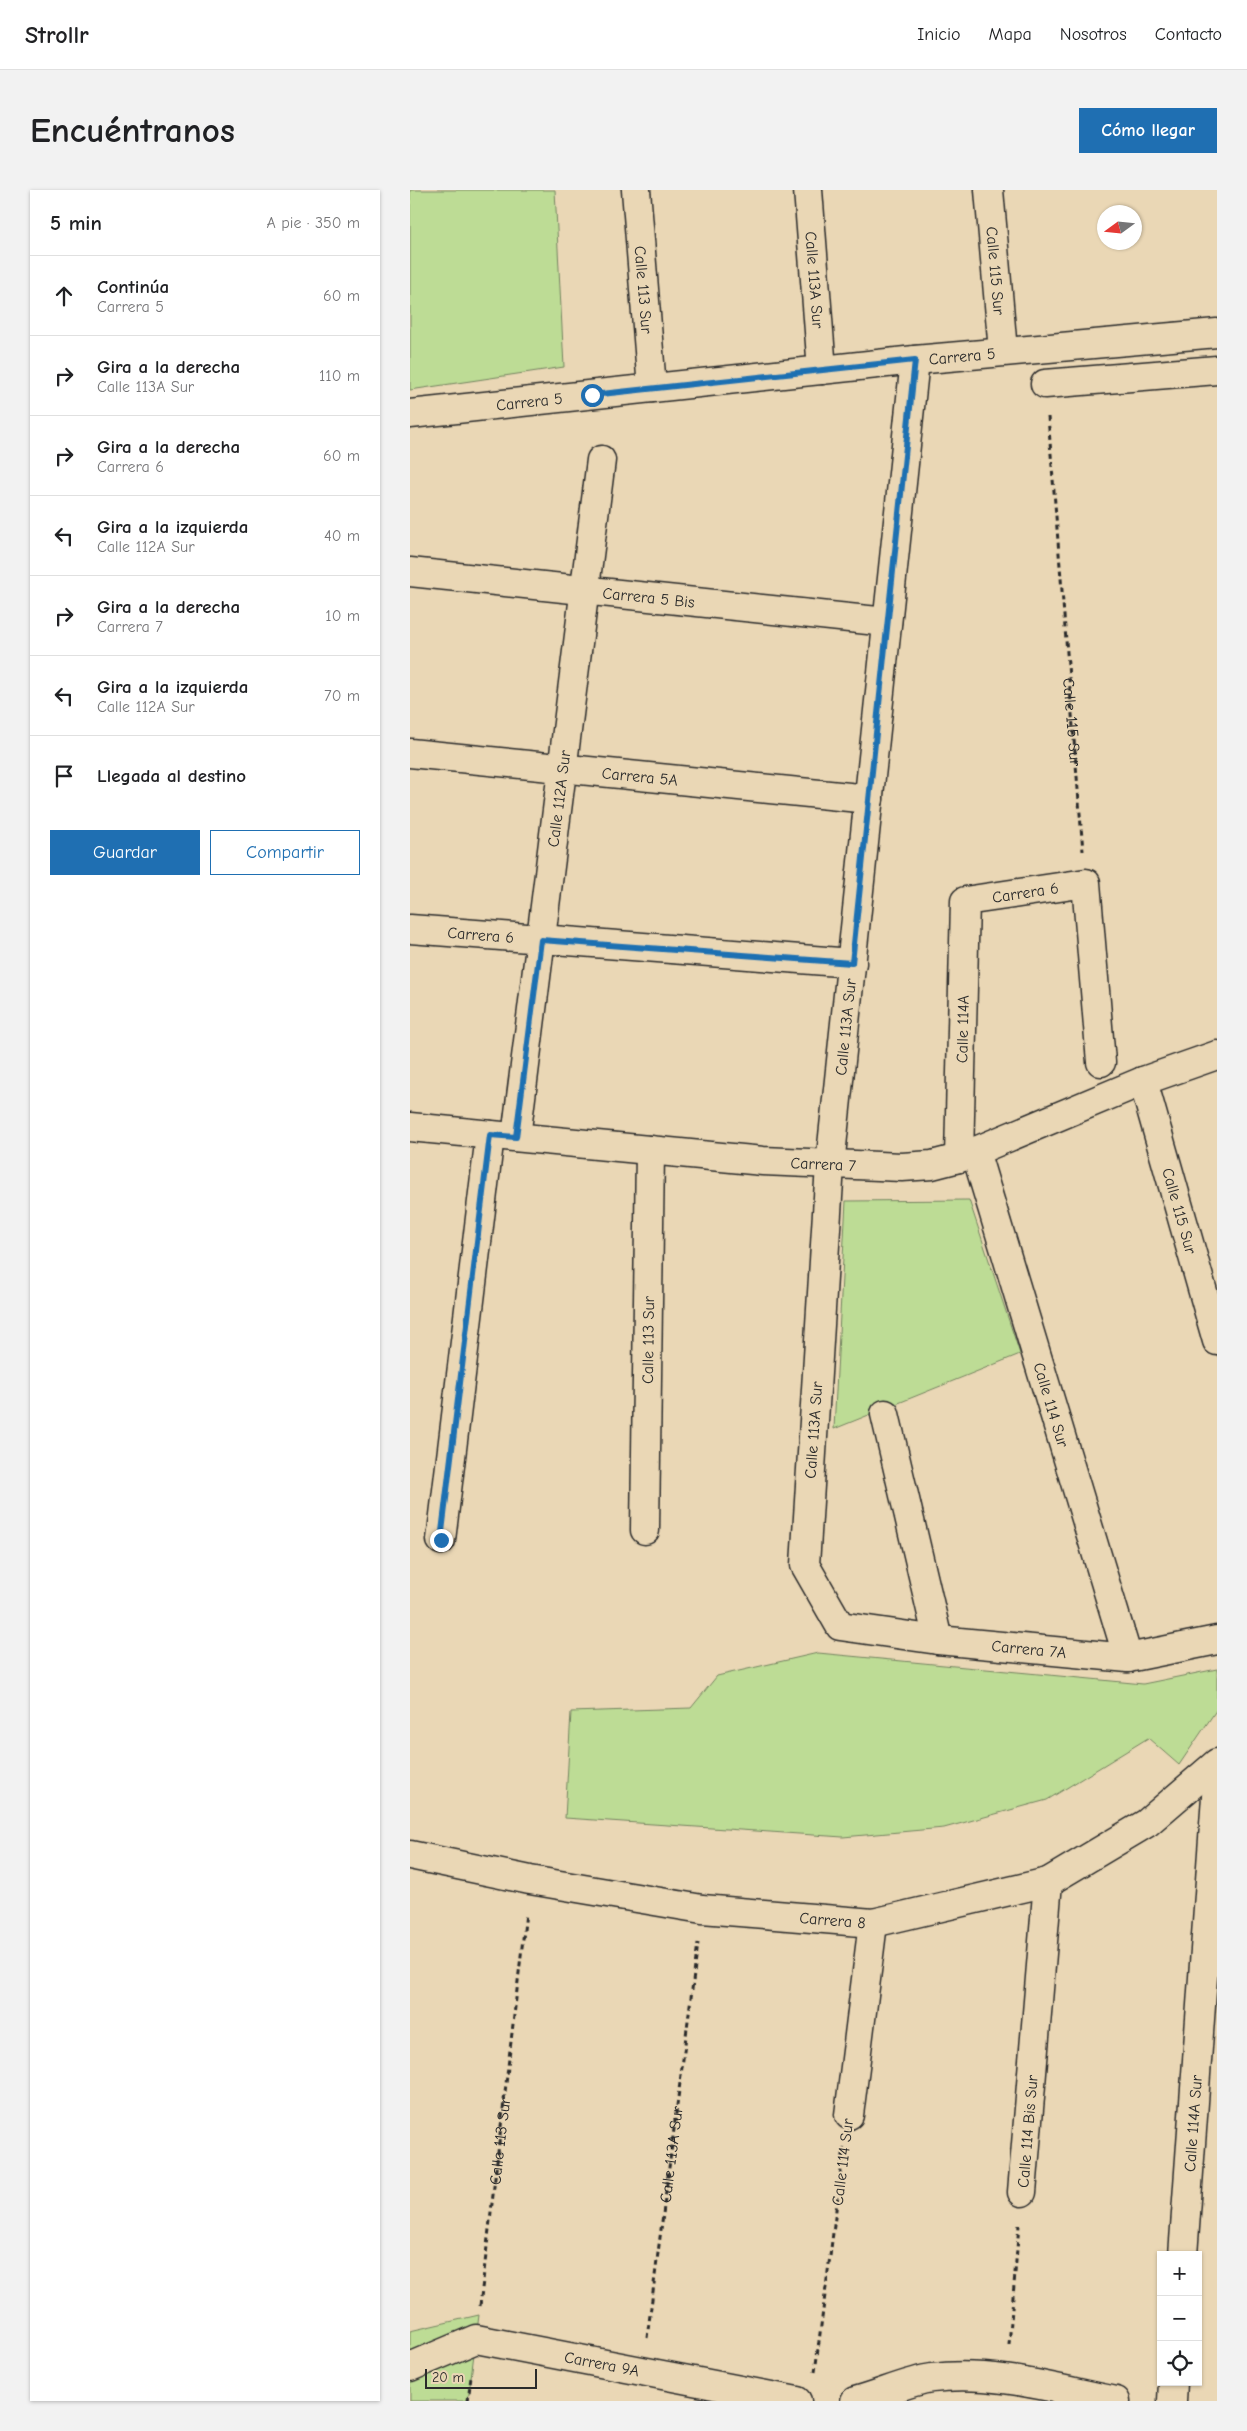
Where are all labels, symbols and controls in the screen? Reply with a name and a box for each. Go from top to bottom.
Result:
text: Strollr [25,21,89,49]
text: Inicio [917,24,961,45]
text: Mapa [989,24,1032,45]
text: Nosotros [1060,24,1127,45]
text: Contacto [1155,24,1222,45]
button: Cómo llegar [1079,108,1217,153]
text: Encuéntranos [30,110,235,151]
north arrow [1097,205,1142,250]
text: 5 min [50,211,102,235]
text: A pie · 350 m [267,214,360,232]
street label: Calle 115 Sur [982,226,1008,316]
street label: Calle 113A Sur [801,231,827,330]
street label: Calle 113 Sur [631,245,656,335]
text: Continúa [97,276,169,298]
icon: ahead [50,282,78,310]
text: 60 m [323,287,360,305]
text: Carrera 5 [97,298,164,316]
street label: Carrera 5 [928,345,996,369]
text: Gira a la derecha [97,356,240,378]
icon: right [50,362,78,390]
text: 110 m [319,367,360,385]
text: Calle 113A Sur [97,378,194,396]
route start [581,384,604,407]
street label: Carrera 5 [495,390,564,415]
text: Gira a la derecha [97,436,240,458]
icon: right [50,442,78,470]
text: 60 m [323,447,360,465]
text: Carrera 6 [97,458,164,476]
text: Gira a la izquierda [97,516,248,538]
icon: left [50,522,78,550]
text: 40 m [324,527,360,545]
text: Calle 112A Sur [97,538,195,556]
street label: Carrera 5 Bis [602,584,696,612]
text: Gira a la derecha [97,596,240,618]
icon: right [50,602,78,630]
text: 10 m [325,607,360,625]
text: Carrera 7 [97,618,163,636]
text: Gira a la izquierda [97,676,248,698]
street label: Calle 115 Sur [1059,677,1084,768]
icon: left [50,682,78,710]
text: 70 m [324,687,360,705]
text: Calle 112A Sur [97,698,195,716]
street label: Calle 112A Sur [544,749,575,848]
icon: arrive [50,762,78,790]
street label: Carrera 5A [601,764,679,790]
text: Llegada al destino [97,765,246,787]
button: Guardar [50,830,200,875]
button: Compartir [210,830,360,875]
street label: Carrera 6 [991,879,1060,907]
street label: Carrera 6 [447,924,515,947]
street label: Calle 113A Sur [832,977,860,1076]
street label: Calle 114A [953,995,973,1063]
street label: Carrera 7 [790,1154,857,1175]
street label: Calle 115 Sur [1158,1166,1200,1257]
street label: Calle 113 Sur [639,1295,658,1384]
street label: Calle 114 Sur [1029,1360,1072,1450]
street label: Calle 113A Sur [802,1380,826,1479]
route end [430,1529,453,1552]
street label: Carrera 7A [991,1637,1067,1662]
street label: Carrera 8 [799,1909,866,1932]
street label: Calle 114 Bis Sur [1014,2073,1042,2188]
street label: Calle 114A Sur [1181,2074,1206,2172]
street label: Calle 113 Sur [486,2096,514,2186]
street label: Calle 113A Sur [657,2105,687,2204]
street label: Calle 114 Sur [829,2117,857,2207]
map controls [1157,2251,1202,2386]
button: + [1157,2251,1202,2296]
button: − [1157,2296,1202,2341]
button: locate [1157,2341,1202,2386]
street label: Carrera 9A [563,2348,641,2380]
scale bar [425,2366,538,2389]
text: 20 m [432,2369,464,2386]

